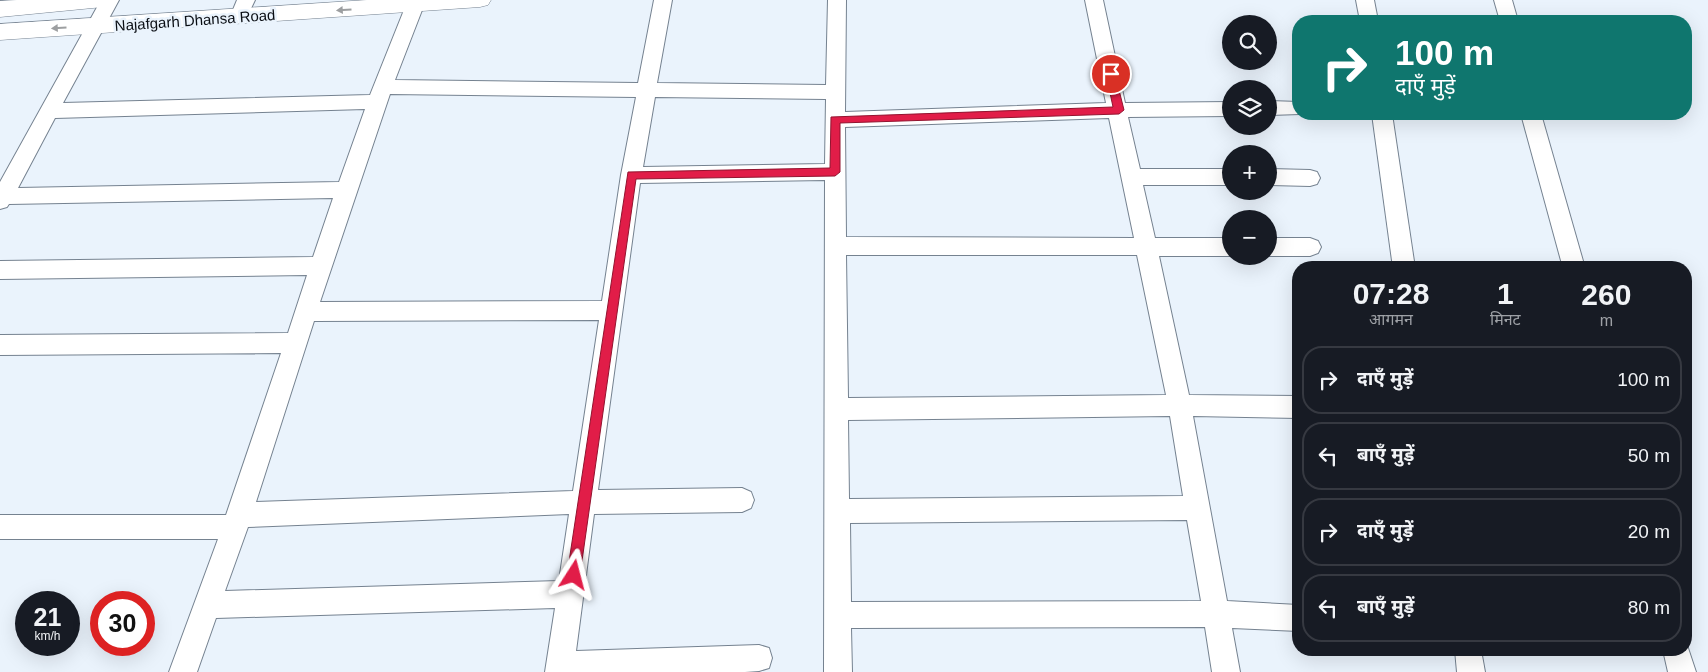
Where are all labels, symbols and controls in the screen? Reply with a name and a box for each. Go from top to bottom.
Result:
street label: Najafgarh Dhansa Road [114,6,276,34]
one-way arrow [335,6,351,14]
map controls [1222,15,1277,265]
button: search [1222,15,1277,70]
one-way arrow [51,25,67,33]
text: 100 m [1395,33,1494,72]
icon: right [1312,35,1377,100]
pin [1090,53,1132,95]
icon: arrive [1097,60,1125,88]
text: दाएँ मुड़ें [1395,74,1456,99]
button: layers [1222,80,1277,135]
button: + [1222,145,1277,200]
button: − [1222,210,1277,265]
text: 07:28 [1353,277,1429,310]
text: 1 [1497,277,1514,310]
text: 260 [1581,278,1631,311]
text: आगमन [1369,311,1413,328]
text: मिनट [1490,311,1521,328]
text: m [1600,312,1613,329]
icon: right [1314,366,1342,394]
text: दाएँ मुड़ें [1357,368,1413,389]
text: 100 m [1617,369,1670,390]
icon: left [1314,442,1342,470]
text: बाएँ मुड़ें [1357,444,1414,465]
text: 50 m [1628,445,1670,466]
icon: right [1314,518,1342,546]
text: दाएँ मुड़ें [1357,520,1413,541]
text: 20 m [1628,521,1670,542]
position arrow [547,548,599,600]
speed limit sign: 30 [90,591,155,656]
icon: left [1314,594,1342,622]
text: बाएँ मुड़ें [1357,596,1414,617]
text: 80 m [1628,597,1670,618]
text: 21 [34,603,61,631]
text: km/h [34,629,61,643]

